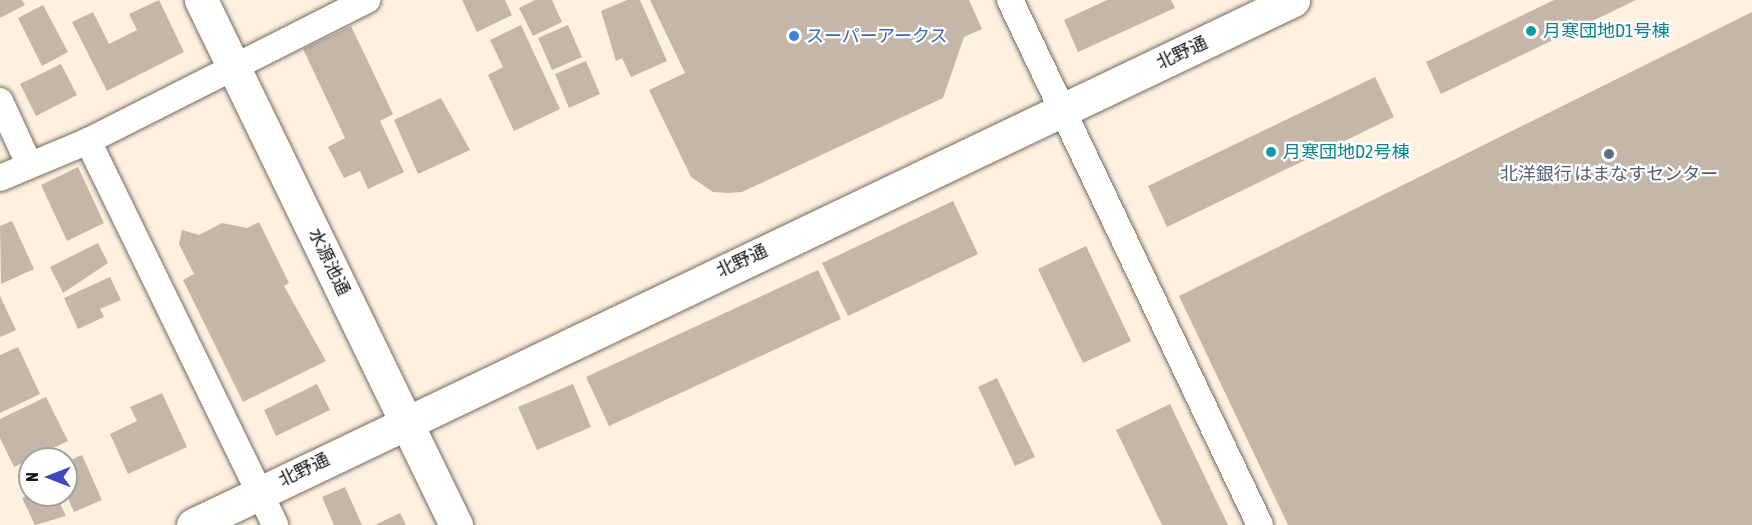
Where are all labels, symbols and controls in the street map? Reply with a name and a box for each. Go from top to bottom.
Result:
place label: 月寒団地D1号棟 [1543,20,1670,42]
marker: 月寒団地D1号棟 [1524,24,1538,38]
place label: スーパーアークス [806,25,949,47]
marker: スーパーアークス [787,29,801,43]
street label: 北野通 [1153,32,1211,74]
place label: 月寒団地D2号棟 [1283,141,1410,163]
marker: 月寒団地D2号棟 [1264,145,1278,159]
marker: 北洋銀行 はまなすセンター [1602,147,1616,161]
place label: 北洋銀行 はまなすセンター [1500,163,1718,185]
street label: 水源池通 [304,225,354,299]
street label: 北野通 [713,240,771,282]
north arrow [18,447,78,507]
street label: 北野通 [275,448,333,492]
text: N [23,472,41,482]

